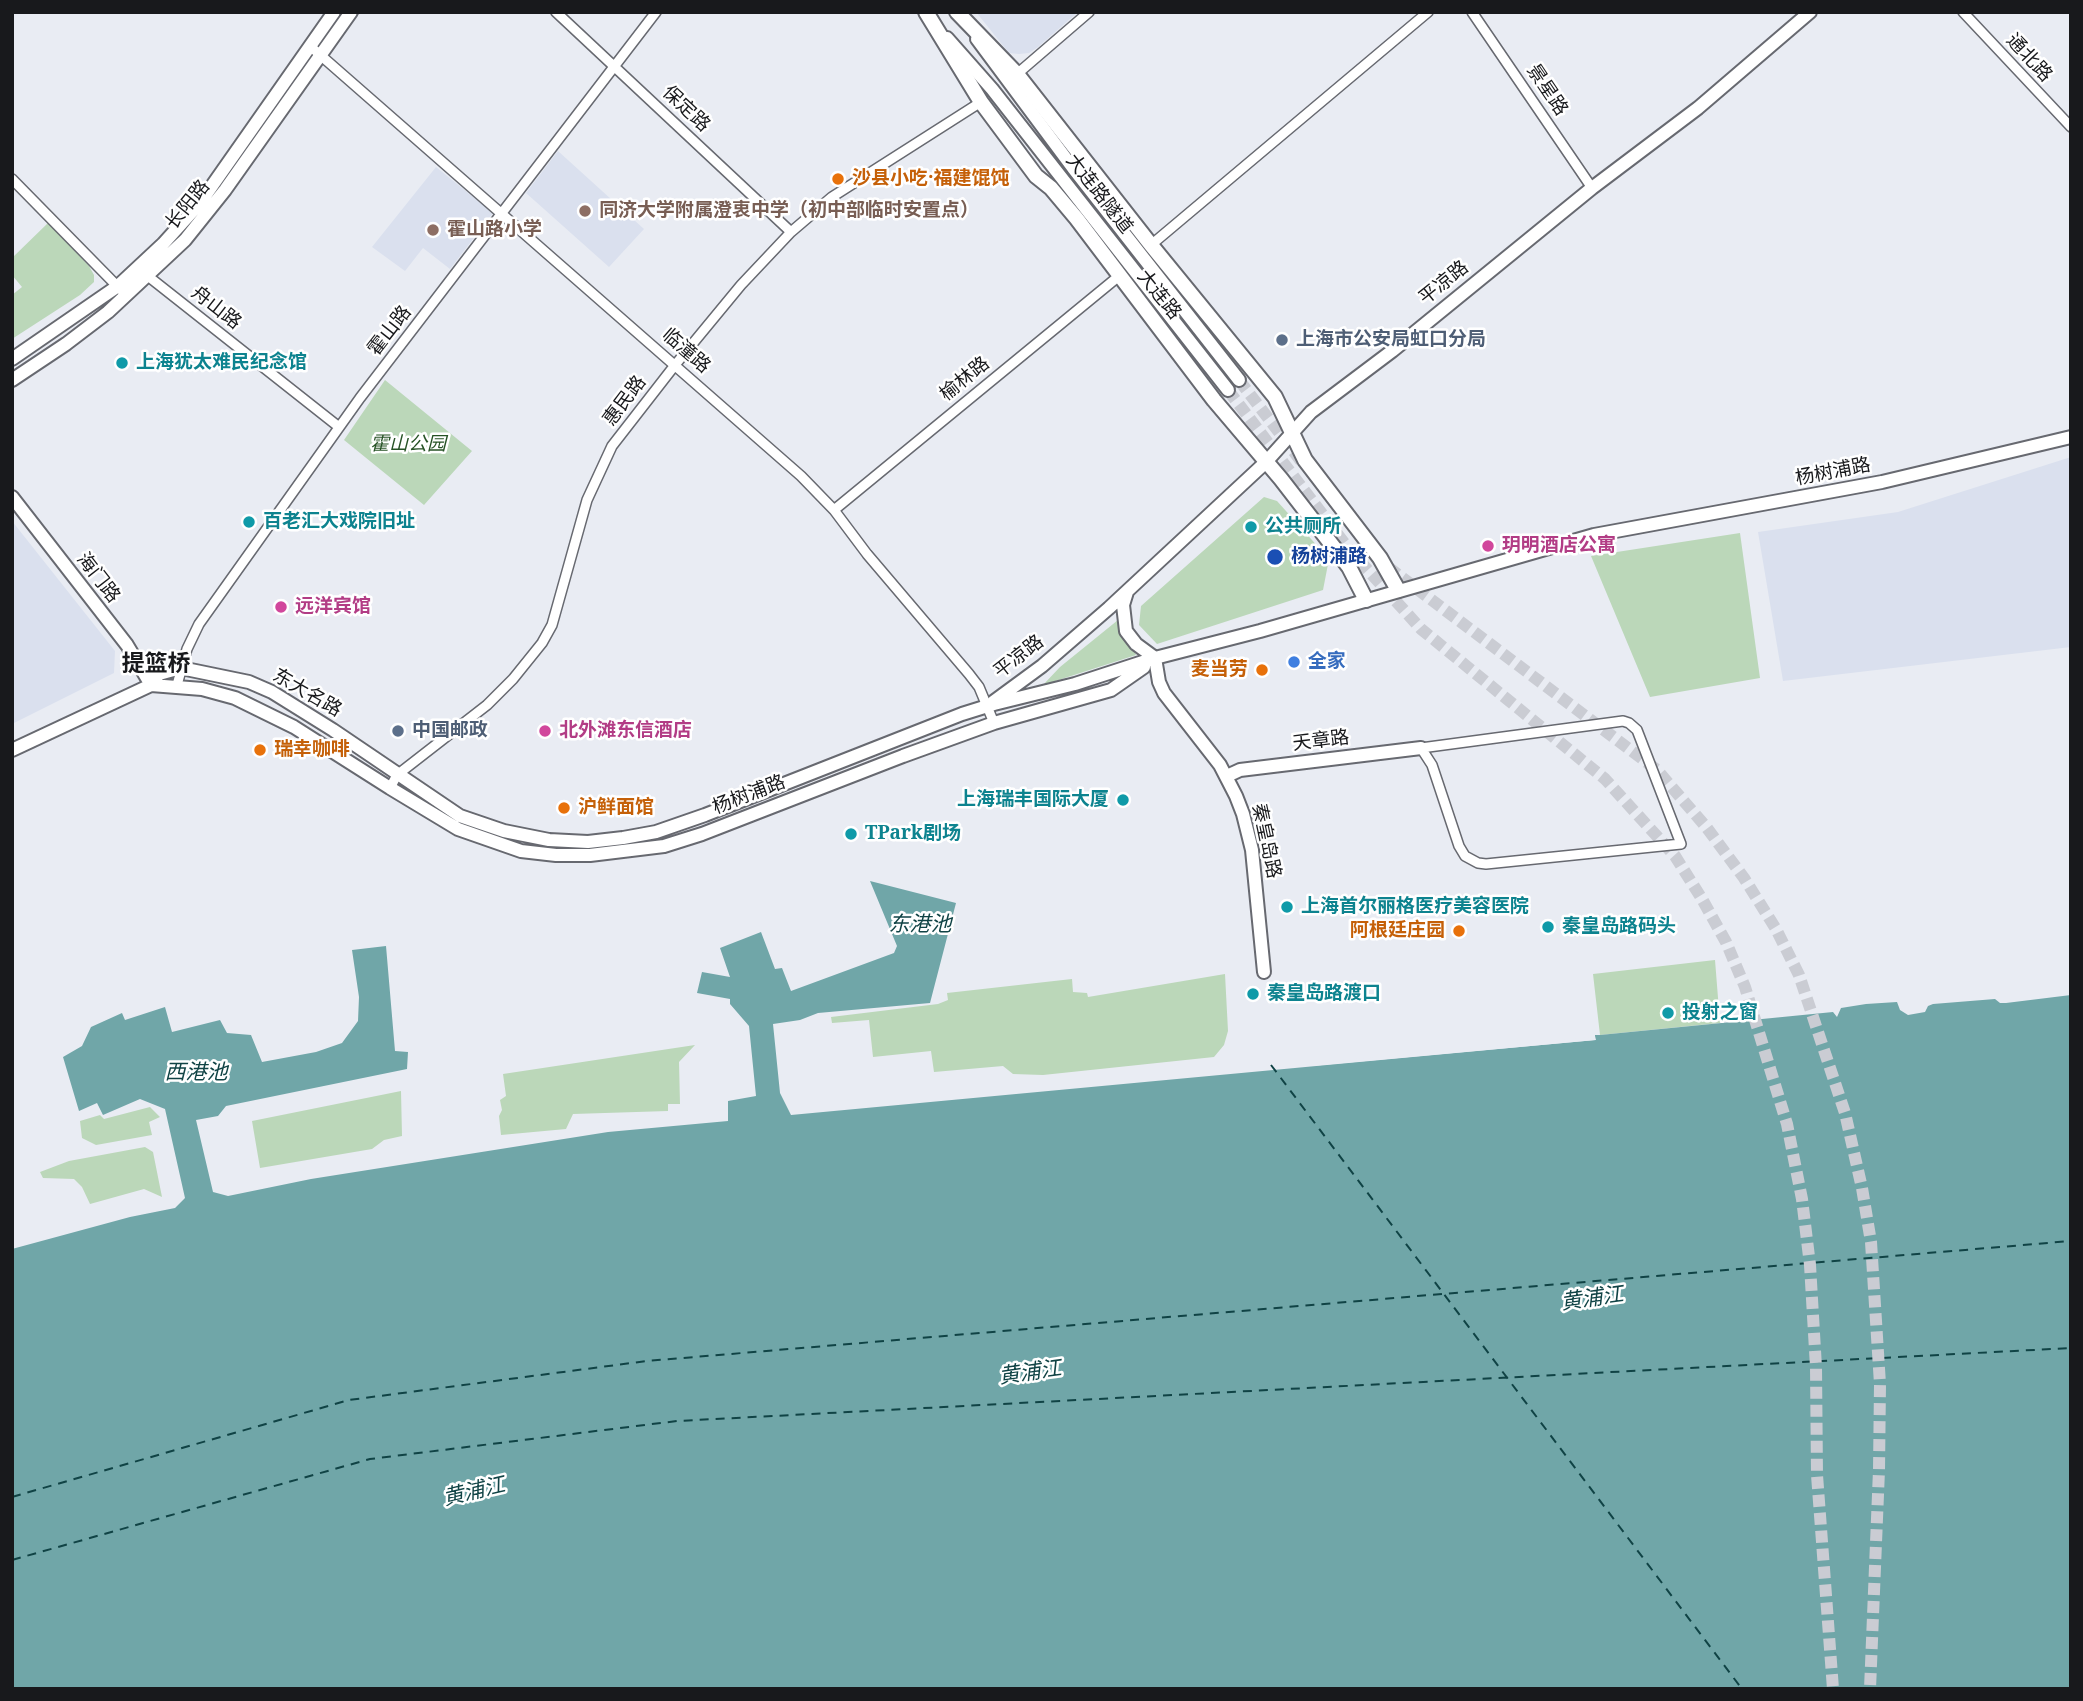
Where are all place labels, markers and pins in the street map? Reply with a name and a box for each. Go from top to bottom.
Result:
place label: 沙县小吃·福建馄饨 [852,168,1010,190]
marker: 沙县小吃·福建馄饨 [830,171,846,187]
place label: 同济大学附属澄衷中学（初中部临时安置点） [599,200,979,222]
marker: 同济大学附属澄衷中学（初中部临时安置点） [577,203,593,219]
place label: 霍山路小学 [447,219,542,241]
marker: 霍山路小学 [425,222,441,238]
place label: 上海市公安局虹口分局 [1296,329,1486,351]
marker: 上海市公安局虹口分局 [1274,332,1290,348]
place label: 上海犹太难民纪念馆 [136,352,307,374]
marker: 上海犹太难民纪念馆 [114,355,130,371]
place label: 百老汇大戏院旧址 [263,511,415,533]
marker: 百老汇大戏院旧址 [241,514,257,530]
place label: 公共厕所 [1265,516,1341,538]
marker: 公共厕所 [1243,519,1259,535]
place label: 玥明酒店公寓 [1502,535,1616,557]
marker: 玥明酒店公寓 [1480,538,1496,554]
place label: 杨树浦路 [1291,546,1367,568]
marker: 杨树浦路 [1265,547,1285,567]
place label: 远洋宾馆 [295,596,371,618]
marker: 远洋宾馆 [273,599,289,615]
place label: 全家 [1308,651,1346,673]
marker: 全家 [1286,654,1302,670]
place label: 麦当劳 [1191,659,1248,681]
marker: 麦当劳 [1254,662,1270,678]
place label: 中国邮政 [412,720,488,742]
place label: 北外滩东信酒店 [559,720,692,742]
marker: 中国邮政 [390,723,406,739]
marker: 北外滩东信酒店 [537,723,553,739]
place label: 瑞幸咖啡 [274,739,350,761]
marker: 瑞幸咖啡 [252,742,268,758]
place label: 上海瑞丰国际大厦 [957,789,1109,811]
marker: 上海瑞丰国际大厦 [1115,792,1131,808]
place label: 沪鲜面馆 [578,797,654,819]
marker: 沪鲜面馆 [556,800,572,816]
place label: TPark剧场 [865,823,961,845]
marker: TPark剧场 [843,826,859,842]
place label: 上海首尔丽格医疗美容医院 [1301,896,1529,918]
marker: 上海首尔丽格医疗美容医院 [1279,899,1295,915]
place label: 秦皇岛路码头 [1562,916,1676,938]
marker: 秦皇岛路码头 [1540,919,1556,935]
place label: 阿根廷庄园 [1350,920,1445,942]
marker: 阿根廷庄园 [1451,923,1467,939]
place label: 秦皇岛路渡口 [1267,983,1381,1005]
marker: 秦皇岛路渡口 [1245,986,1261,1002]
place label: 投射之窗 [1682,1002,1758,1024]
marker: 投射之窗 [1660,1005,1676,1021]

